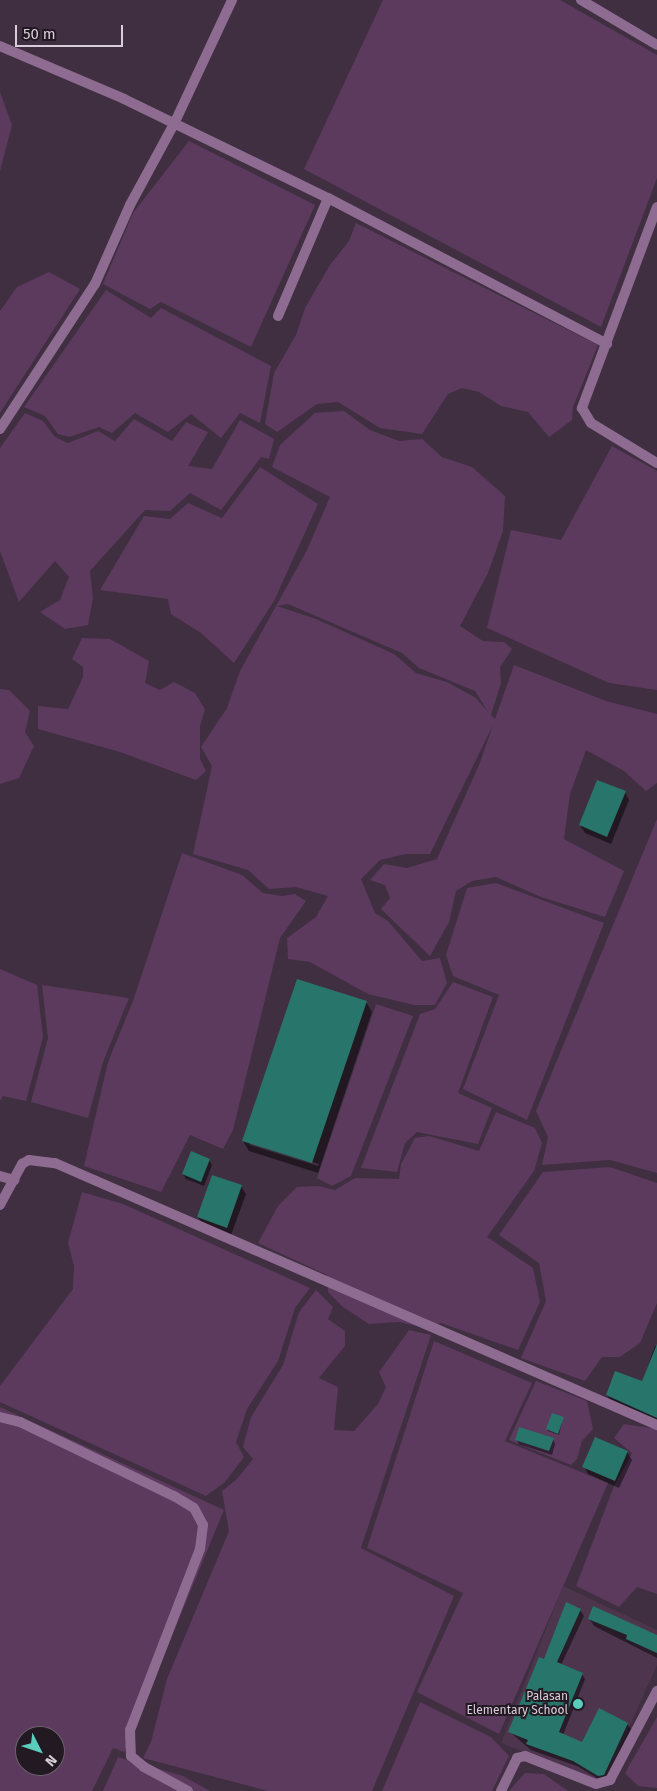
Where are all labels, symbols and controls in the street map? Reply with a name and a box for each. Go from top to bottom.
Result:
scale bar [18,15,125,47]
text: 50 m [23,25,56,43]
place label: Palasan Elementary School [466,1690,568,1718]
marker: Palasan Elementary School [572,1698,584,1710]
north arrow [15,1726,65,1776]
text: N [41,1751,60,1770]

